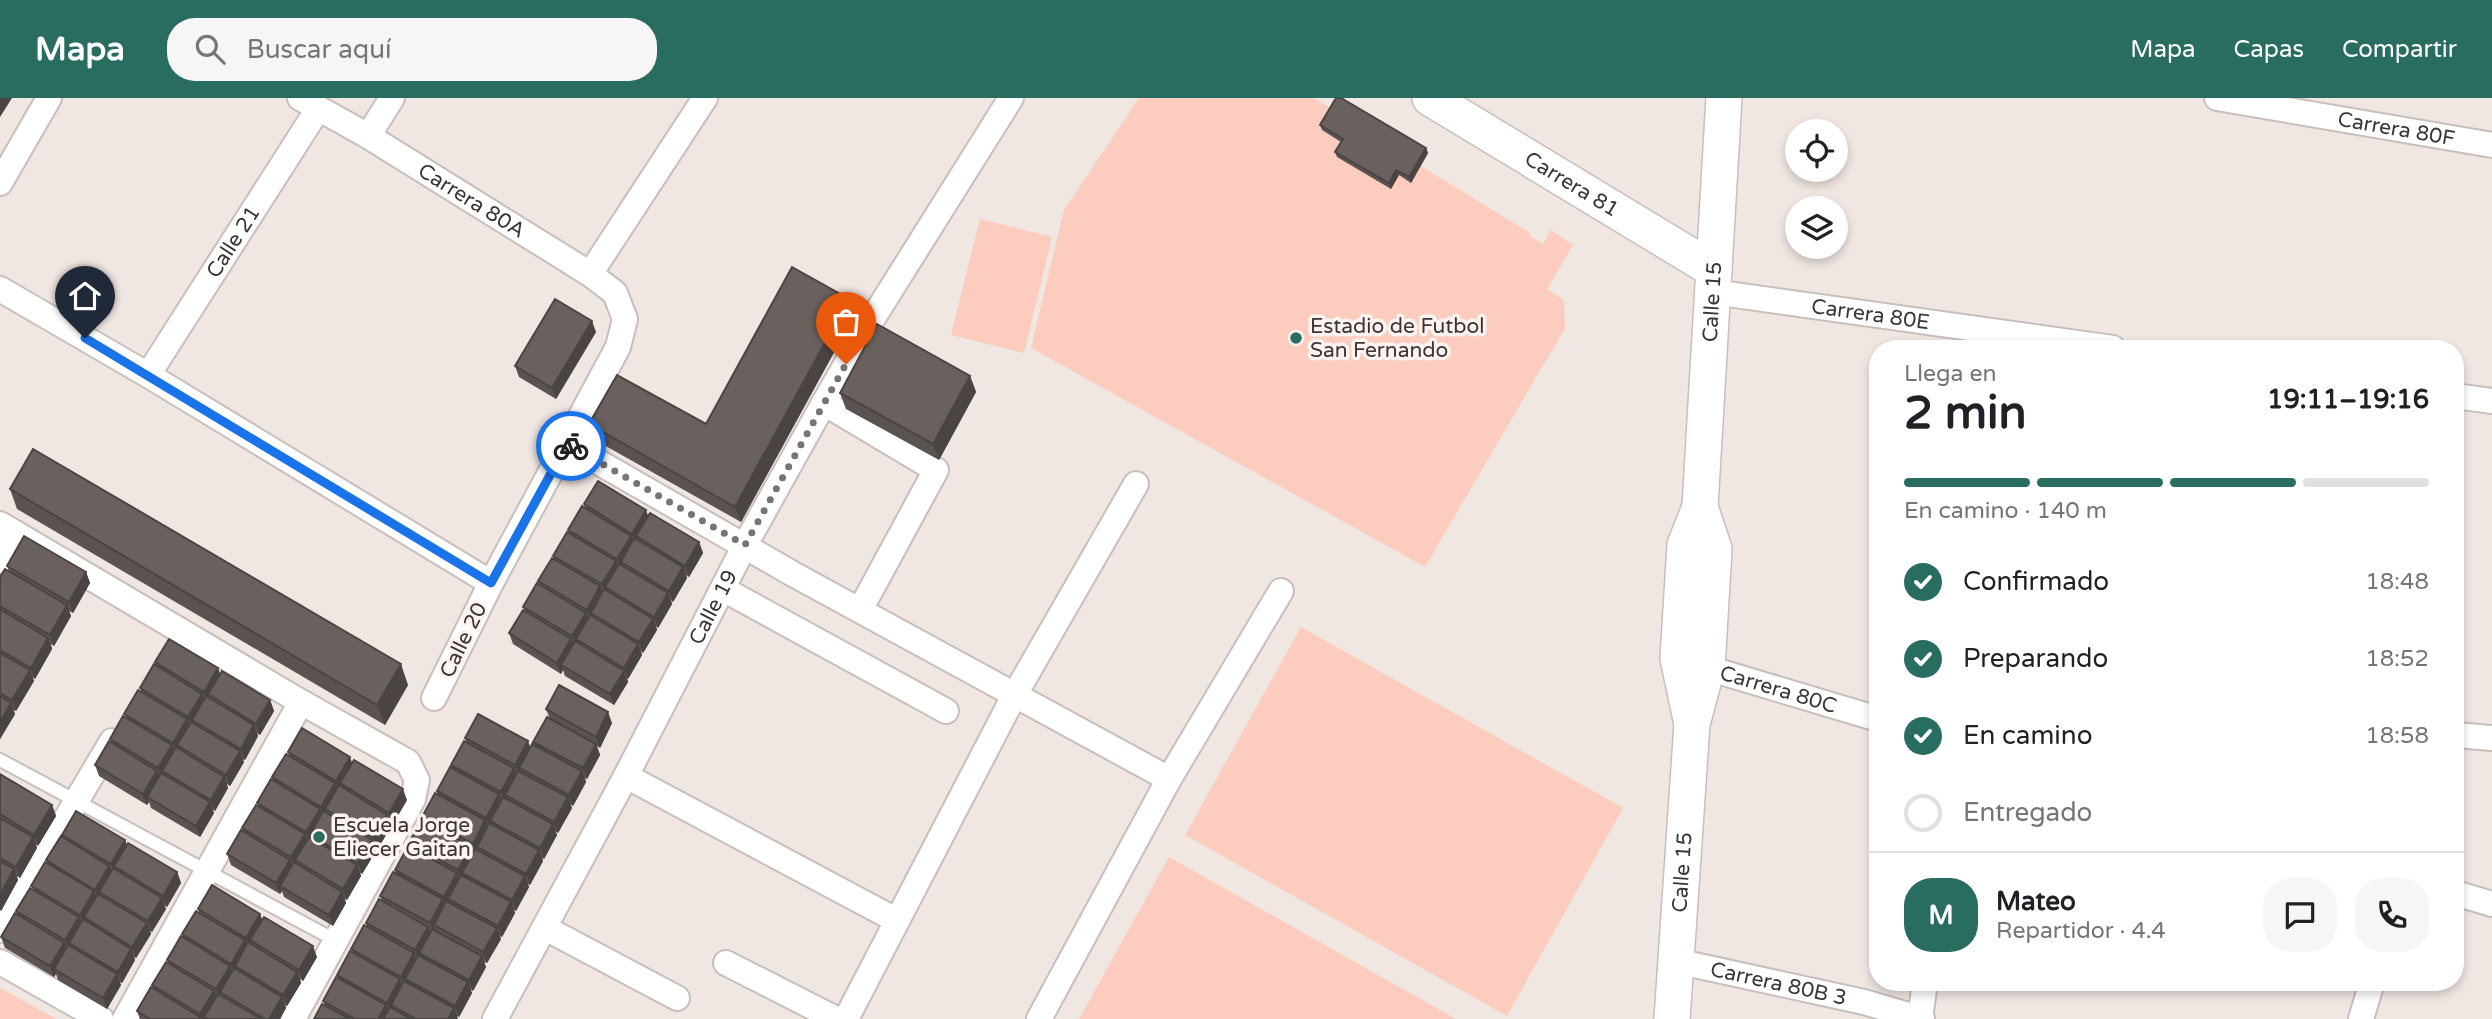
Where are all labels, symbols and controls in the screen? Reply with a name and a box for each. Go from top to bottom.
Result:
search box [167,18,657,81]
text: Mapa [35,30,125,69]
icon: search [191,30,229,68]
text: Buscar aquí [247,34,391,65]
text: Mapa [2130,35,2196,64]
text: Capas [2234,35,2304,64]
text: Compartir [2342,35,2457,64]
street label: Carrera 80F [2336,107,2457,152]
map controls [1785,119,1848,259]
button: locate [1785,119,1848,182]
street label: Carrera 81 [1520,146,1623,223]
street label: Carrera 80A [413,158,530,244]
button: layers [1785,196,1848,259]
street label: Calle 21 [201,201,266,283]
street label: Calle 15 [1698,261,1727,343]
pin [55,266,115,338]
icon: home [66,277,104,315]
pin [816,292,876,364]
street label: Carrera 80E [1810,294,1931,335]
icon: bag [827,303,865,341]
place label: Estadio de Futbol San Fernando [1310,314,1485,363]
marker: Estadio de Futbol San Fernando [1288,330,1304,346]
text: Llega en [1904,360,1996,388]
text: 19:11–19:16 [2267,384,2429,415]
text: 2 min [1904,386,2027,441]
courier [536,411,606,481]
icon: bike [552,427,590,465]
text: En camino · 140 m [1904,497,2107,525]
icon: check [1904,563,1942,601]
street label: Calle 19 [684,566,743,649]
text: Confirmado [1963,566,2109,597]
text: 18:48 [2365,568,2429,596]
street label: Calle 20 [435,599,492,682]
icon: check [1904,640,1942,678]
text: Preparando [1963,643,2108,674]
text: 18:52 [2365,645,2429,673]
street label: Carrera 80C [1717,660,1839,719]
icon: check [1904,717,1942,755]
text: En camino [1963,720,2092,751]
text: 18:58 [2365,722,2429,750]
text: Entregado [1963,797,2092,828]
place label: Escuela Jorge Eliecer Gaitan [333,813,471,862]
marker: Escuela Jorge Eliecer Gaitan [311,829,327,845]
street label: Calle 15 [1667,831,1698,913]
button: chat [2263,878,2337,952]
button: phone [2355,878,2429,952]
text: Mateo [1996,886,2076,917]
text: M [1928,900,1954,931]
text: Repartidor · 4.4 [1996,917,2166,945]
street label: Carrera 80B 3 [1708,957,1849,1011]

